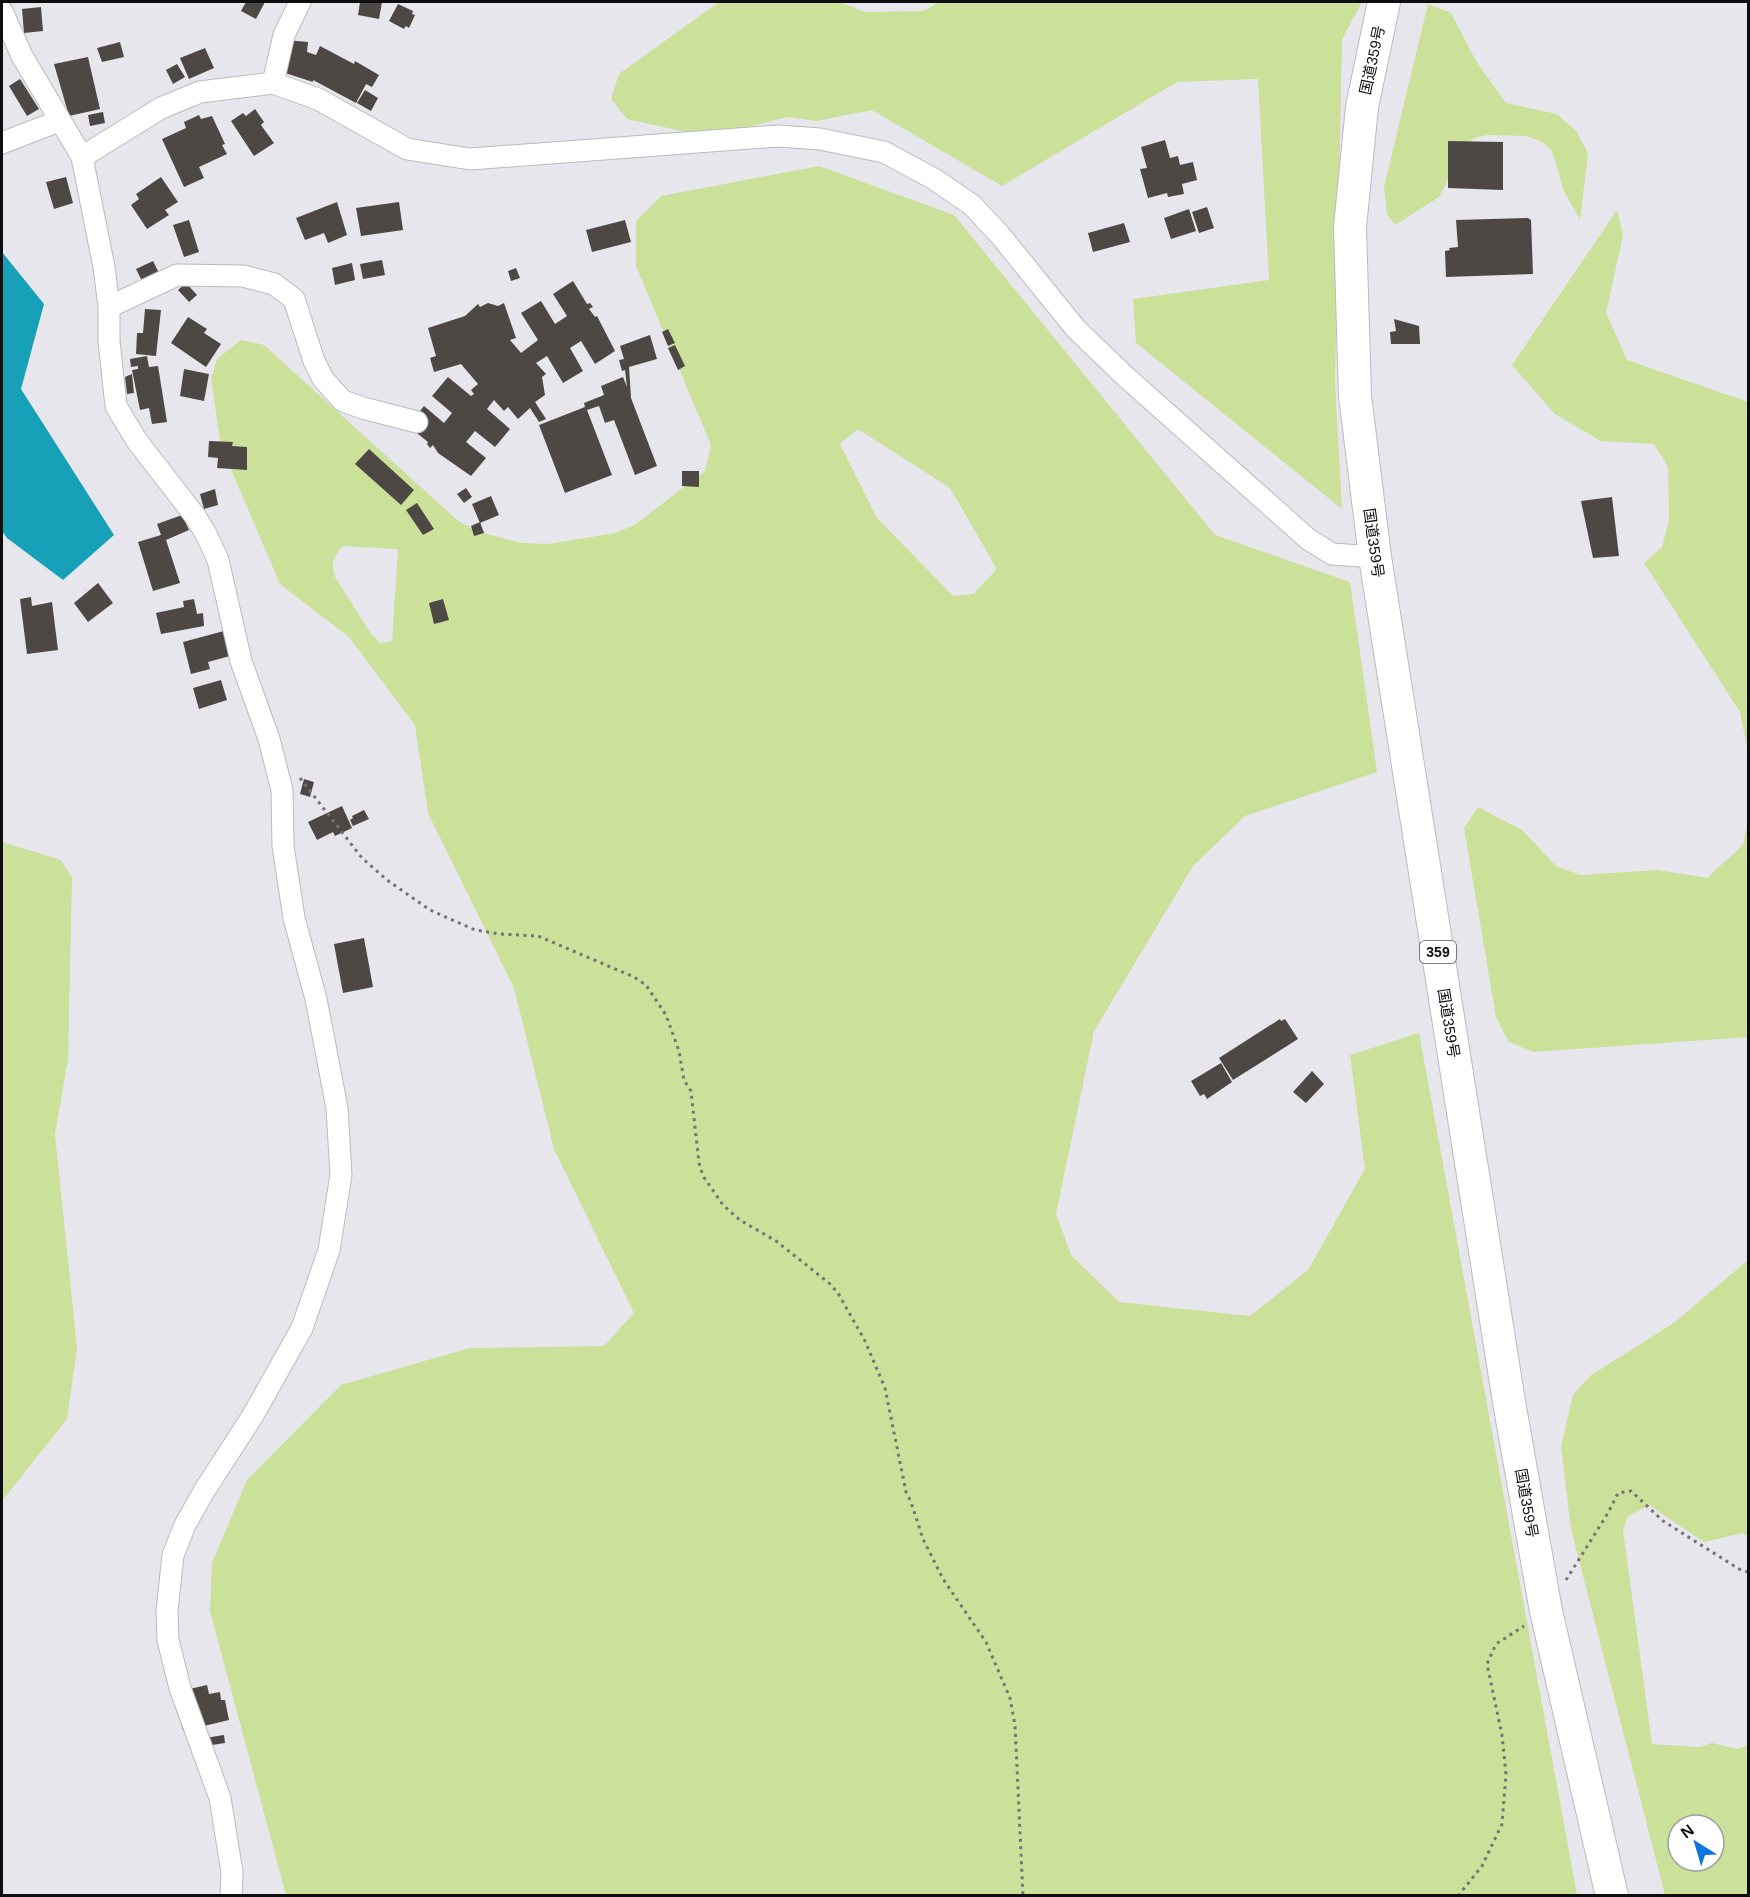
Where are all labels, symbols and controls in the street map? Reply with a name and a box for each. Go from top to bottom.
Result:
street label: 国道359号 [1356,24,1388,96]
street label: 国道359号 [1361,507,1387,579]
road number: 359 [1420,941,1456,963]
street label: 国道359号 [1435,987,1463,1059]
street label: 国道359号 [1513,1467,1541,1539]
north arrow [1666,1813,1726,1873]
text: N [1678,1821,1697,1842]

